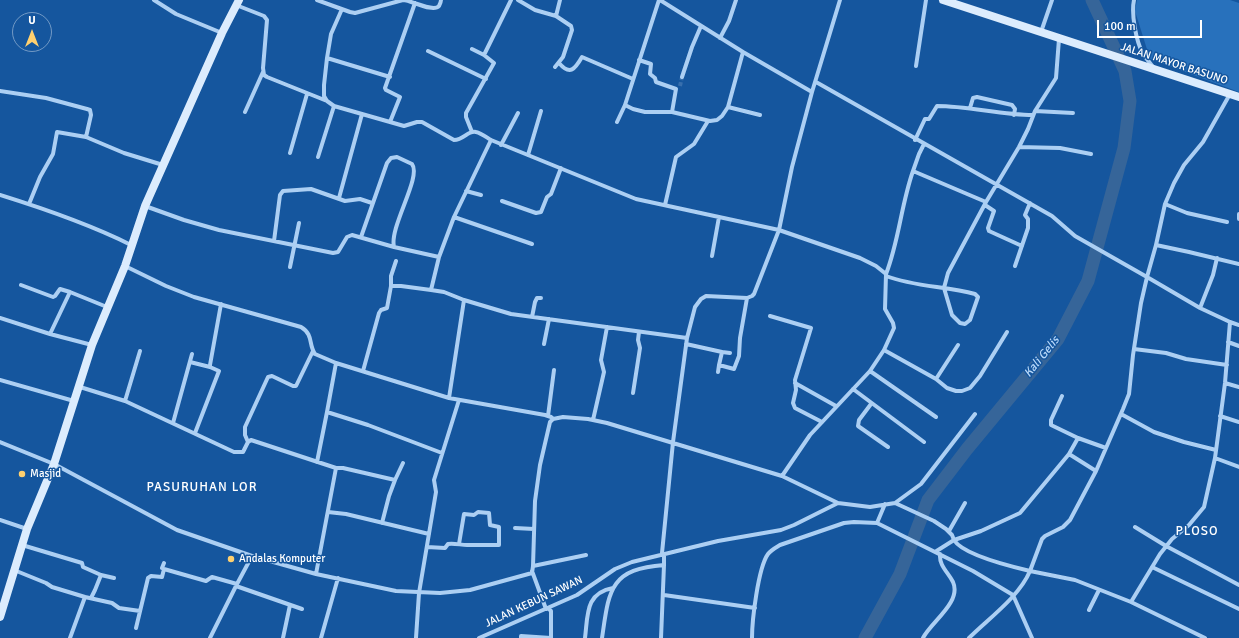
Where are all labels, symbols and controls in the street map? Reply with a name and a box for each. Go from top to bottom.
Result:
north arrow [12,12,52,52]
scale bar [1099,12,1204,38]
text: U [28,14,36,27]
text: 100 m [1104,19,1136,34]
street label: JALAN MAYOR BASUNO [1119,40,1229,88]
water label: Kali Gelis [1021,334,1063,380]
place label: Masjid [30,467,61,481]
marker: Masjid [17,469,27,479]
district label: PASURUHAN LOR [147,480,257,496]
district label: PLOSO [1175,524,1219,540]
place label: Andalas Komputer [239,552,325,566]
marker: Andalas Komputer [226,554,236,564]
street label: JALAN KEBUN SAWAN [483,574,585,630]

